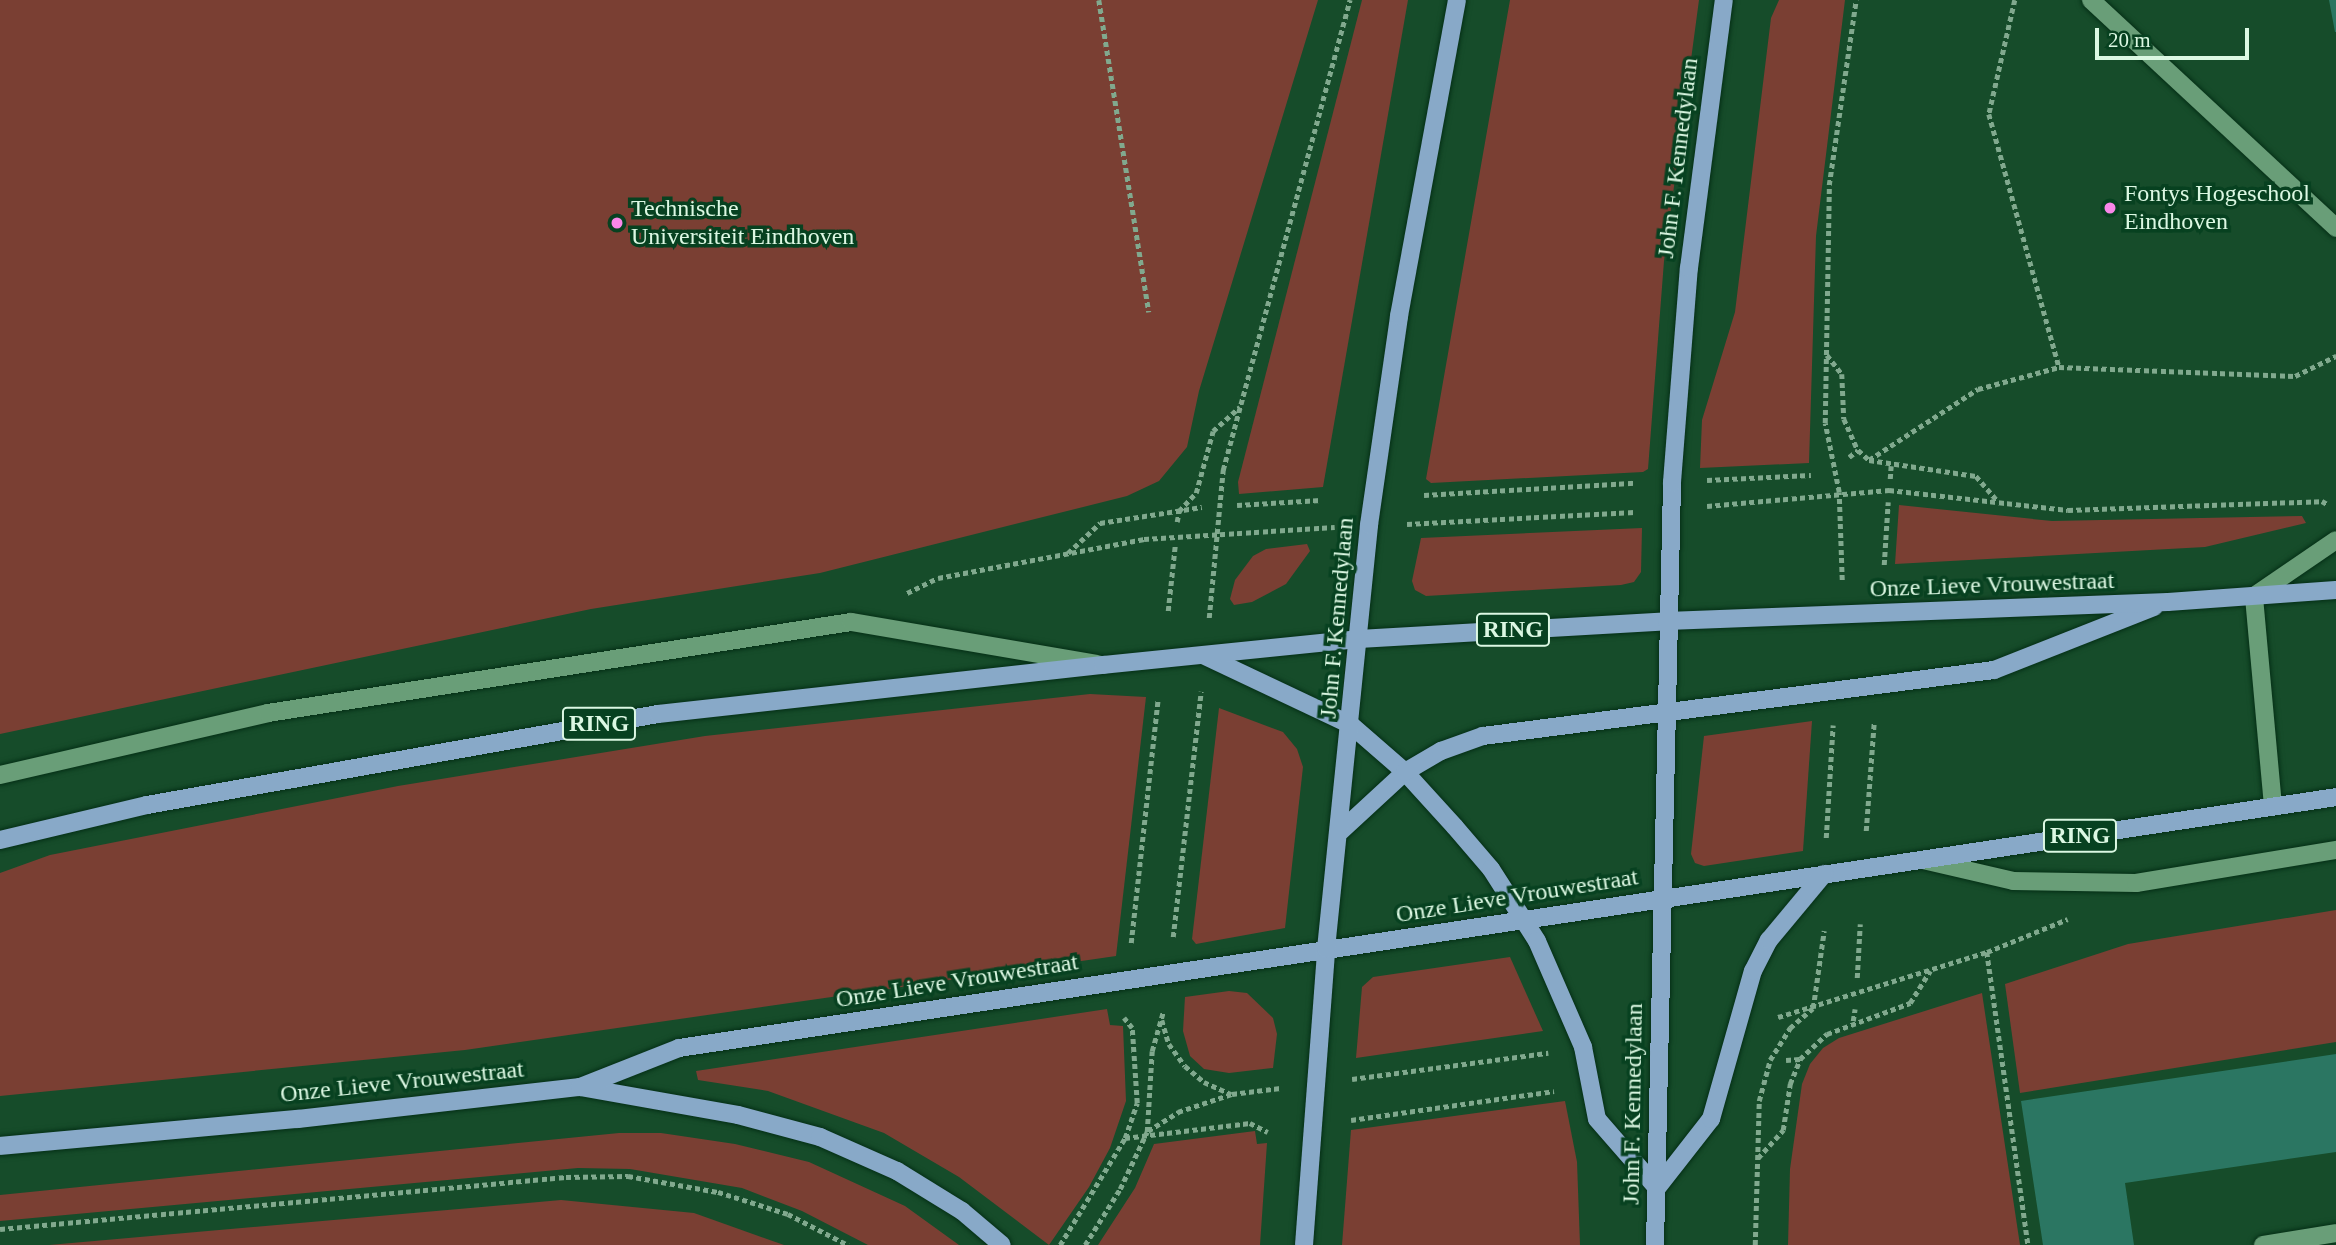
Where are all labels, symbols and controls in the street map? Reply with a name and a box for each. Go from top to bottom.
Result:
scale bar [2098,14,2252,58]
text: 20 m [2108,28,2151,52]
street label: John F. Kennedylaan [1651,56,1705,260]
place label: Fontys Hogeschool Eindhoven [2124,180,2310,236]
place label: Technische Universiteit Eindhoven [631,195,854,251]
marker: Fontys Hogeschool Eindhoven [2102,200,2118,216]
marker: Technische Universiteit Eindhoven [609,215,625,231]
street label: John F. Kennedylaan [1314,516,1360,720]
street label: Onze Lieve Vrouwestraat [1869,566,2115,604]
road number: RING [1474,610,1552,650]
road number: RING [560,704,638,744]
road number: RING [2042,816,2118,856]
street label: Onze Lieve Vrouwestraat [1394,863,1640,929]
street label: Onze Lieve Vrouwestraat [834,948,1080,1014]
street label: John F. Kennedylaan [1617,1003,1649,1205]
street label: Onze Lieve Vrouwestraat [279,1055,525,1109]

